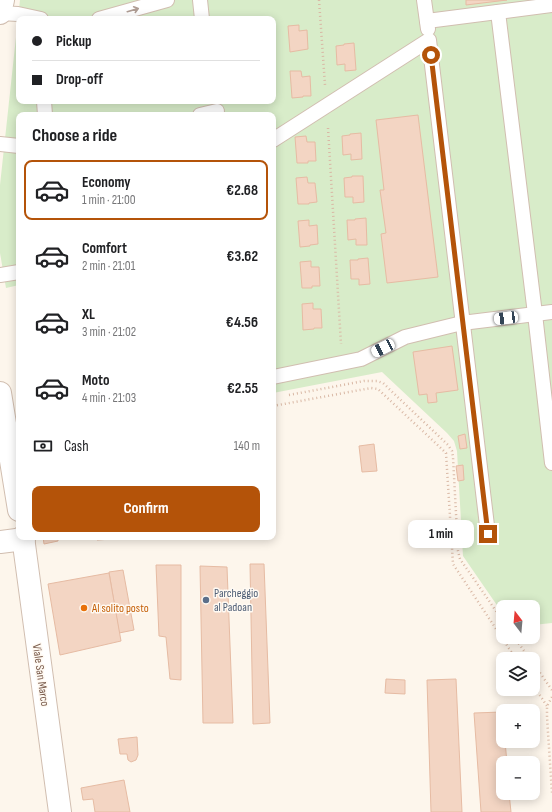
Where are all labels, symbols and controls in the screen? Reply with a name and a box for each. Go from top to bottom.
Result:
one-way arrow [126,5,139,13]
text: Pickup [56,32,92,51]
route start [422,46,440,64]
text: Drop-off [56,70,103,89]
text: Choose a ride [32,125,117,146]
icon: car [34,172,70,208]
text: Economy [82,173,131,192]
text: €2.68 [226,181,258,200]
text: 1 min · 21:00 [82,192,136,208]
icon: car [34,238,70,274]
text: Comfort [82,239,127,258]
text: €3.62 [227,247,258,266]
text: 2 min · 21:01 [82,258,135,274]
icon: car [34,304,70,340]
text: XL [82,305,95,324]
car [493,311,519,325]
text: €4.56 [226,313,258,332]
text: 3 min · 21:02 [82,324,136,340]
car [370,337,396,359]
icon: car [34,370,70,406]
text: Moto [82,371,109,390]
text: €2.55 [227,379,258,398]
text: 4 min · 21:03 [82,390,136,406]
icon: cash [32,435,54,457]
text: Cash [64,437,89,456]
text: 140 m [234,438,260,454]
button: Confirm [32,486,260,532]
callout: 1 min [408,520,474,548]
route end [479,525,497,543]
text: 1 min [429,526,453,542]
place label: Parcheggio al Padoan [214,586,258,615]
marker: Parcheggio al Padoan [201,595,211,605]
north arrow [496,600,540,644]
map controls [496,600,540,800]
place label: Al solito posto [91,601,149,616]
marker: Al solito posto [79,603,89,613]
street label: Viale San Marco [29,643,52,707]
button: layers [496,652,540,696]
button: + [496,704,540,748]
button: − [496,756,540,800]

